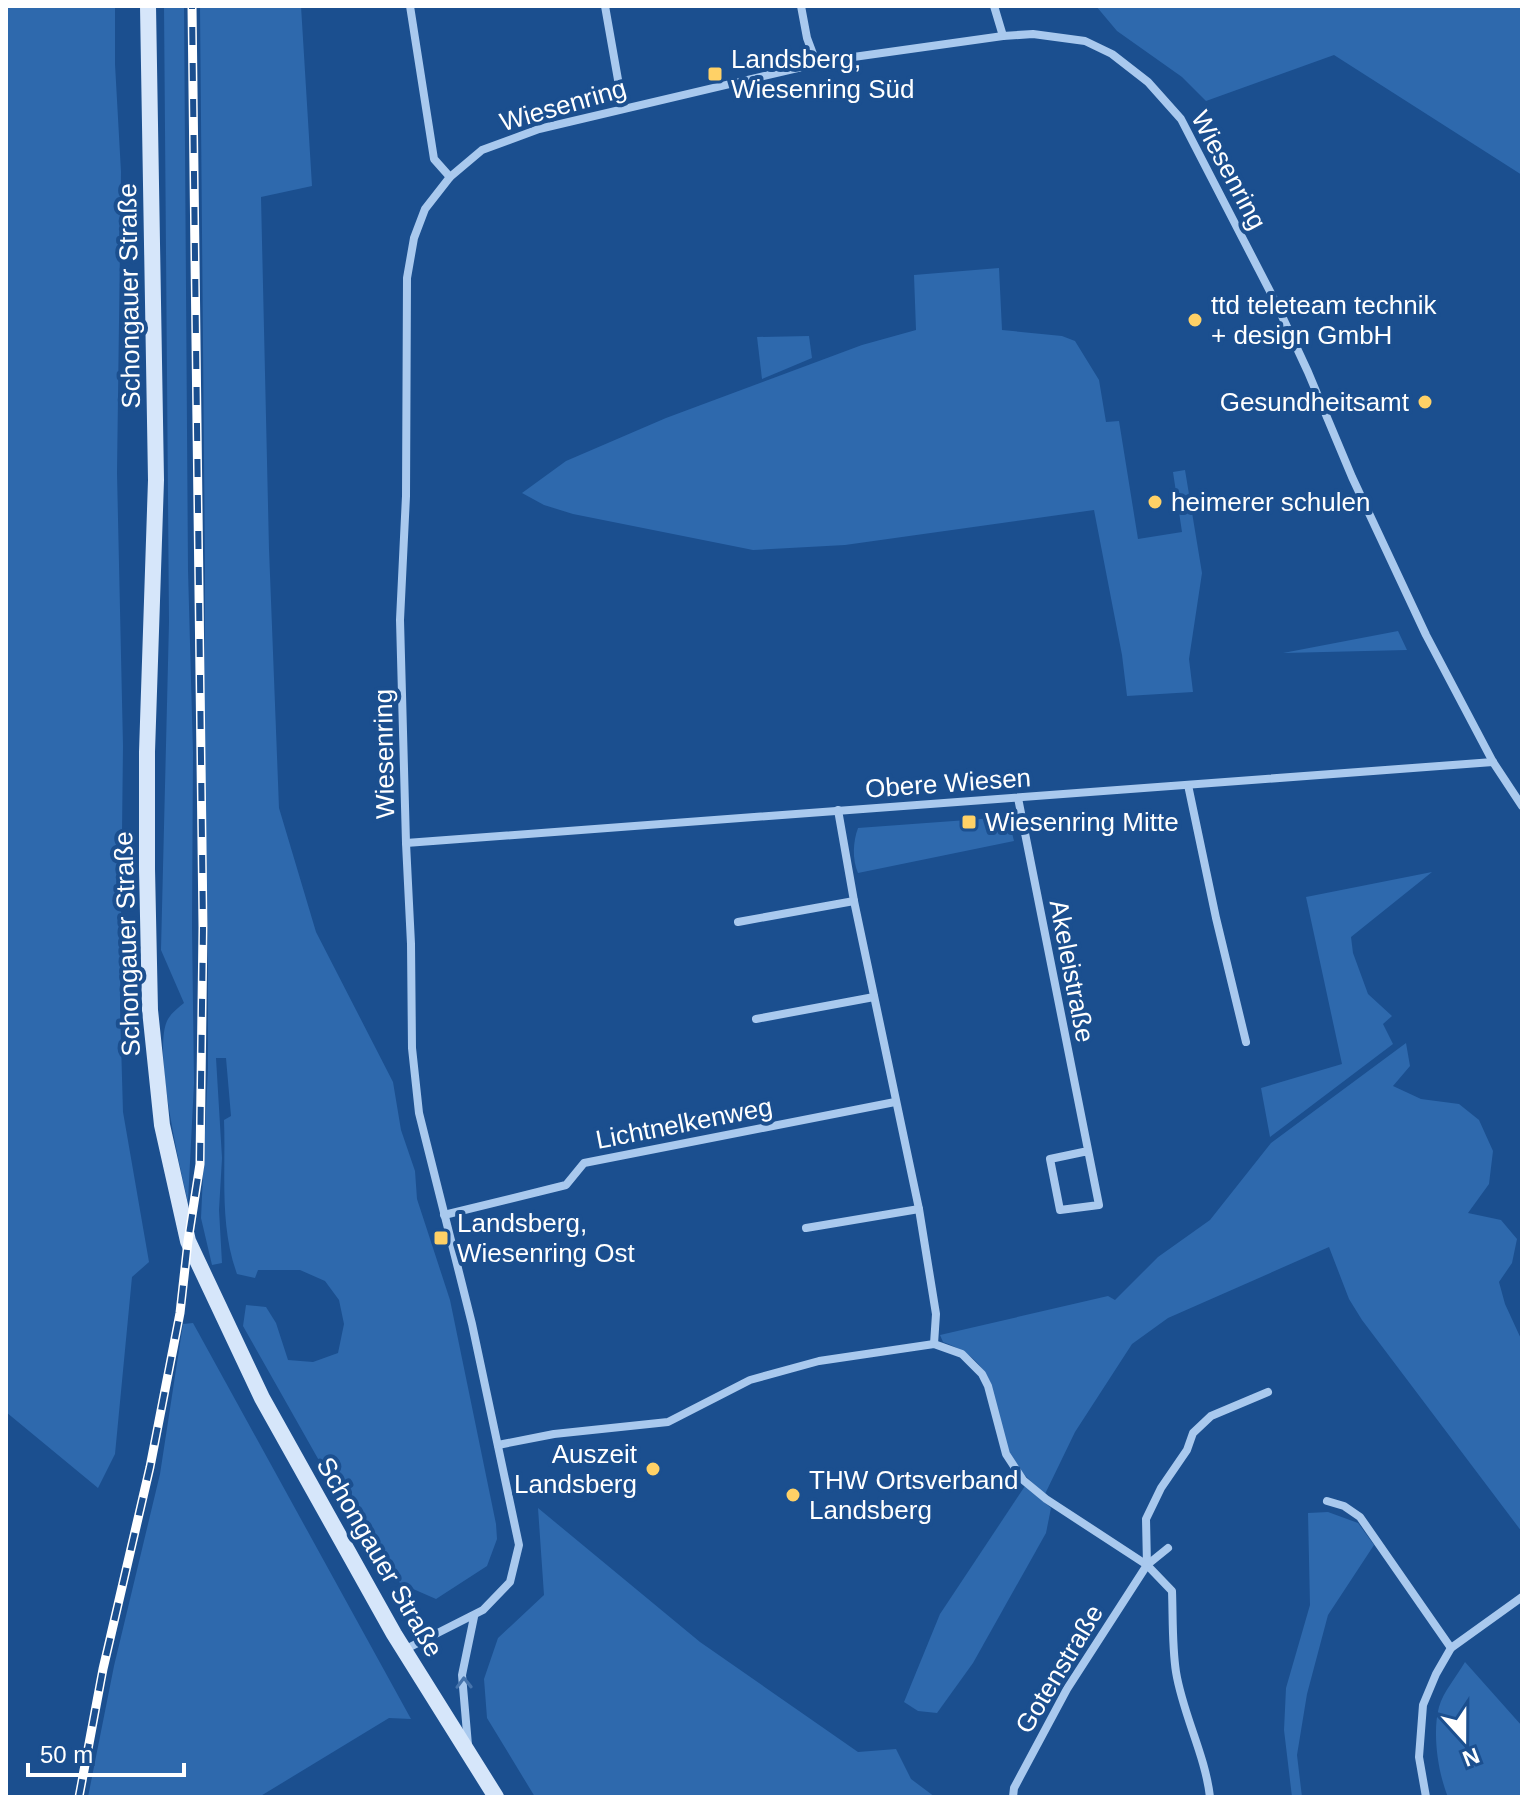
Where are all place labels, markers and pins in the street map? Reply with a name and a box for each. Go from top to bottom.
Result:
place label: Landsberg, Wiesenring Süd [731,44,915,104]
marker: Landsberg, Wiesenring Süd [706,65,724,83]
place label: ttd teleteam technik + design GmbH [1211,290,1437,350]
marker: ttd teleteam technik + design GmbH [1186,311,1204,329]
place label: Gesundheitsamt [1220,387,1410,417]
marker: Gesundheitsamt [1416,393,1434,411]
place label: heimerer schulen [1171,487,1370,517]
marker: heimerer schulen [1146,493,1164,511]
place label: Wiesenring Mitte [985,807,1179,837]
marker: Wiesenring Mitte [960,813,978,831]
place label: Landsberg, Wiesenring Ost [457,1208,635,1268]
marker: Landsberg, Wiesenring Ost [432,1229,450,1247]
place label: Auszeit Landsberg [514,1439,638,1499]
marker: Auszeit Landsberg [644,1460,662,1478]
place label: THW Ortsverband Landsberg [809,1465,1019,1525]
marker: THW Ortsverband Landsberg [784,1486,802,1504]

